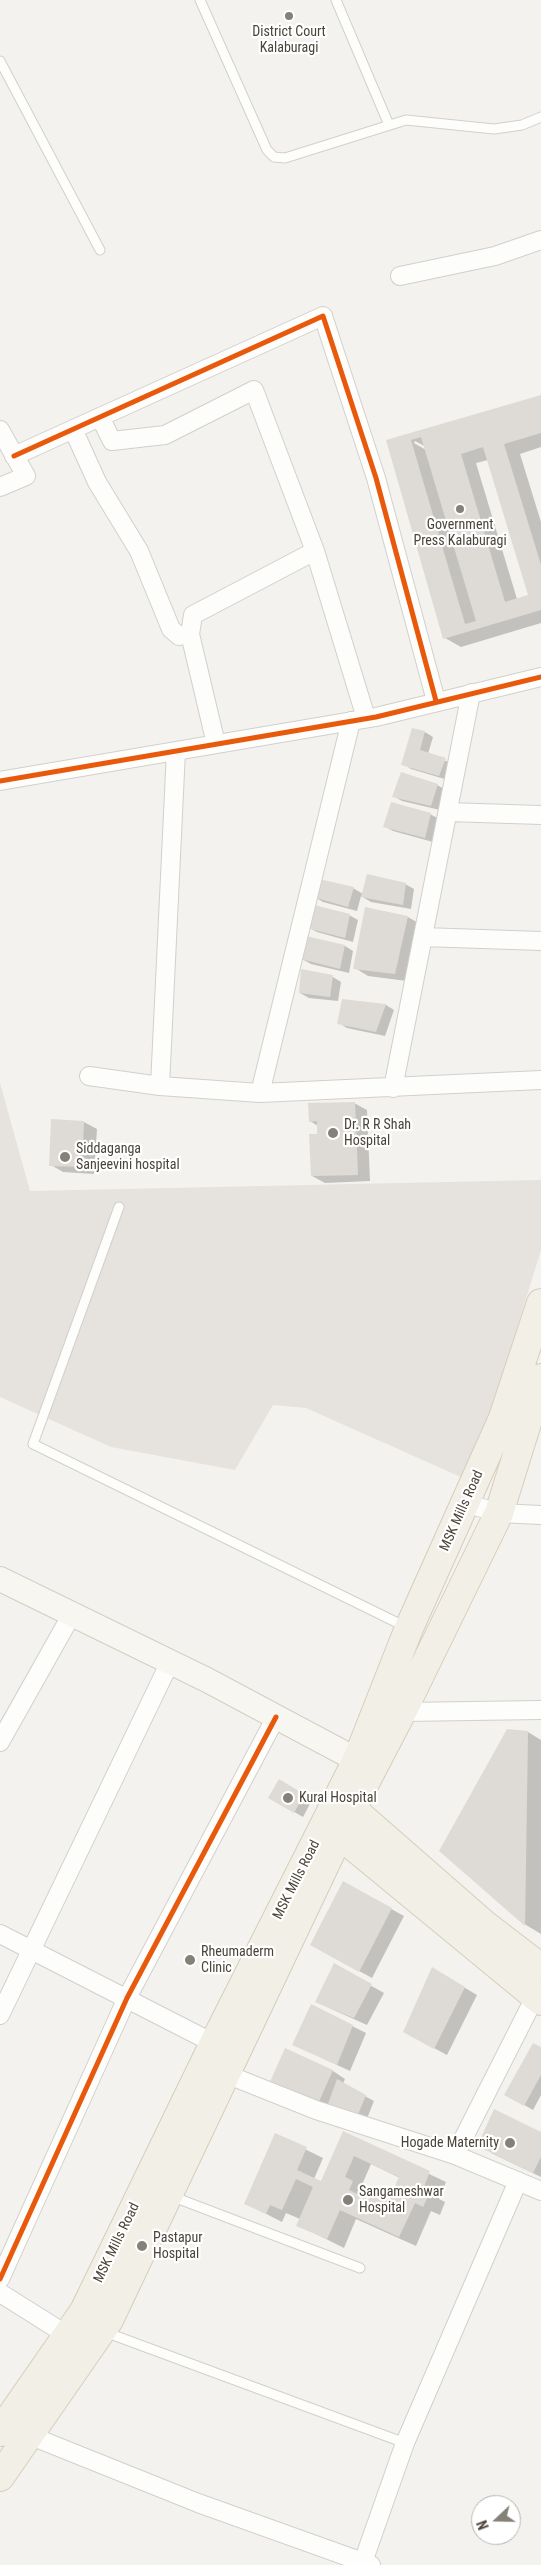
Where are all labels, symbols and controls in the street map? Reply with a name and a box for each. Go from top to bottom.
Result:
marker: District Court Kalaburagi [283,10,295,22]
place label: District Court Kalaburagi [252,24,326,56]
marker: Government Press Kalaburagi [454,503,466,515]
place label: Government Press Kalaburagi [413,517,507,550]
place label: Dr. R R Shah Hospital [344,1117,411,1150]
marker: Dr. R R Shah Hospital [326,1126,340,1140]
place label: Siddaganga Sanjeevini hospital [76,1141,180,1174]
marker: Siddaganga Sanjeevini hospital [58,1150,72,1164]
street label: MSK Mills Road [437,1468,487,1554]
place label: Kural Hospital [299,1790,377,1806]
marker: Kural Hospital [281,1791,295,1805]
street label: MSK Mills Road [270,1838,324,1922]
place label: Rheumaderm Clinic [201,1944,274,1976]
marker: Rheumaderm Clinic [183,1953,197,1967]
place label: Hogade Maternity [401,2135,499,2151]
marker: Hogade Maternity [503,2136,517,2150]
place label: Sangameshwar Hospital [359,2184,444,2216]
marker: Sangameshwar Hospital [341,2193,355,2207]
street label: MSK Mills Road [90,2200,144,2286]
place label: Pastapur Hospital [153,2230,203,2262]
marker: Pastapur Hospital [135,2239,149,2253]
north arrow [471,2495,521,2545]
text: N [474,2518,492,2532]

